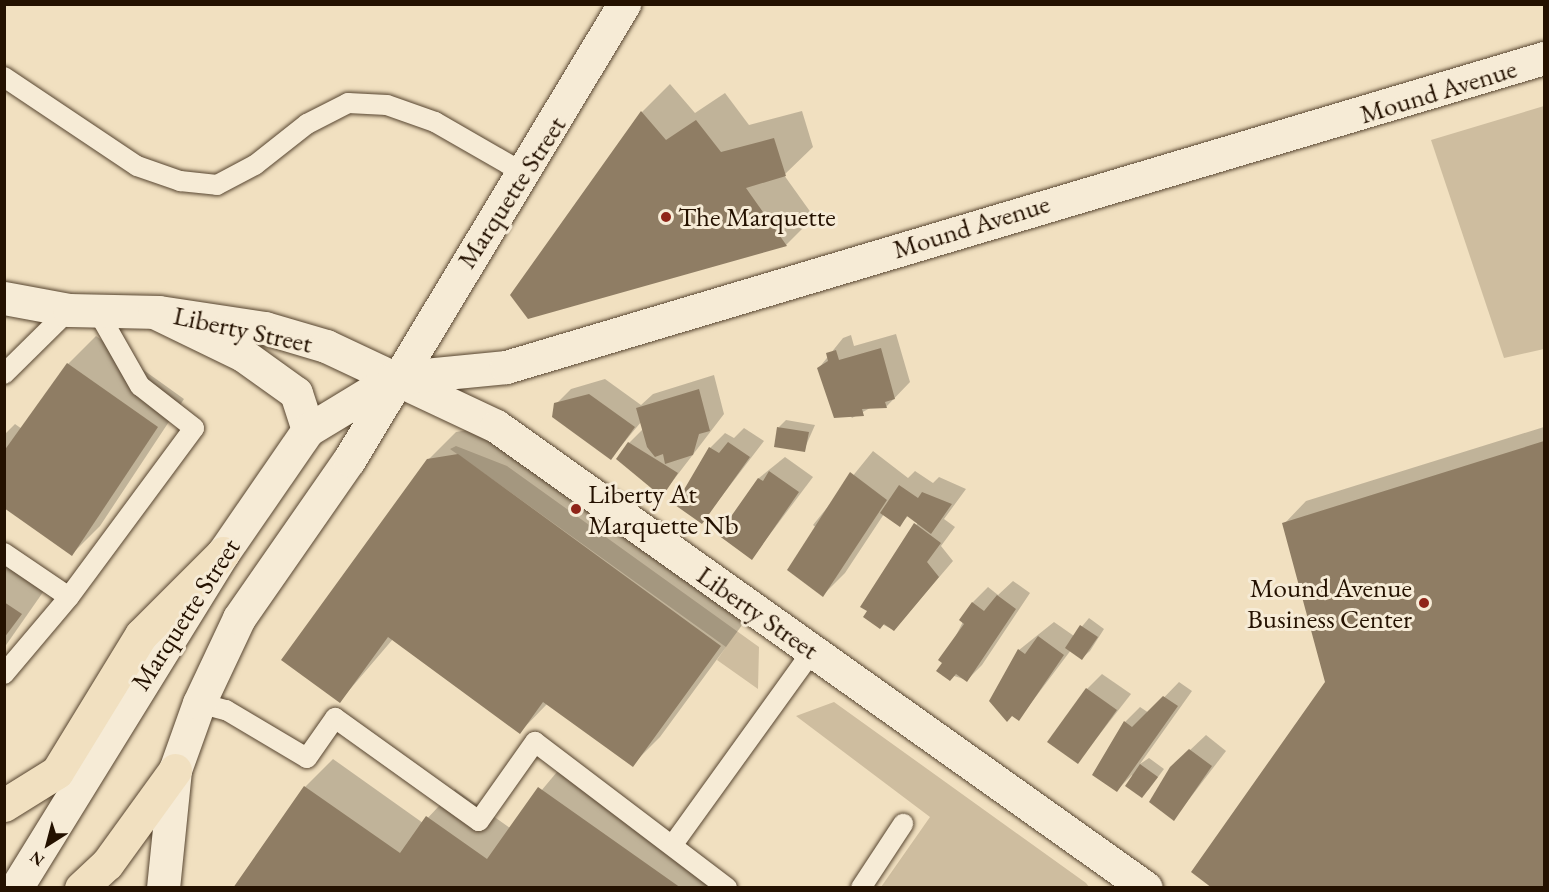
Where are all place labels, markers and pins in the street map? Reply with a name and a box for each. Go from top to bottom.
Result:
place label: The Marquette [678,201,836,233]
marker: The Marquette [659,210,673,224]
place label: Liberty At Marquette Nb [588,477,739,540]
marker: Liberty At Marquette Nb [569,502,583,516]
place label: Mound Avenue Business Center [1247,571,1412,634]
marker: Mound Avenue Business Center [1417,596,1431,610]

